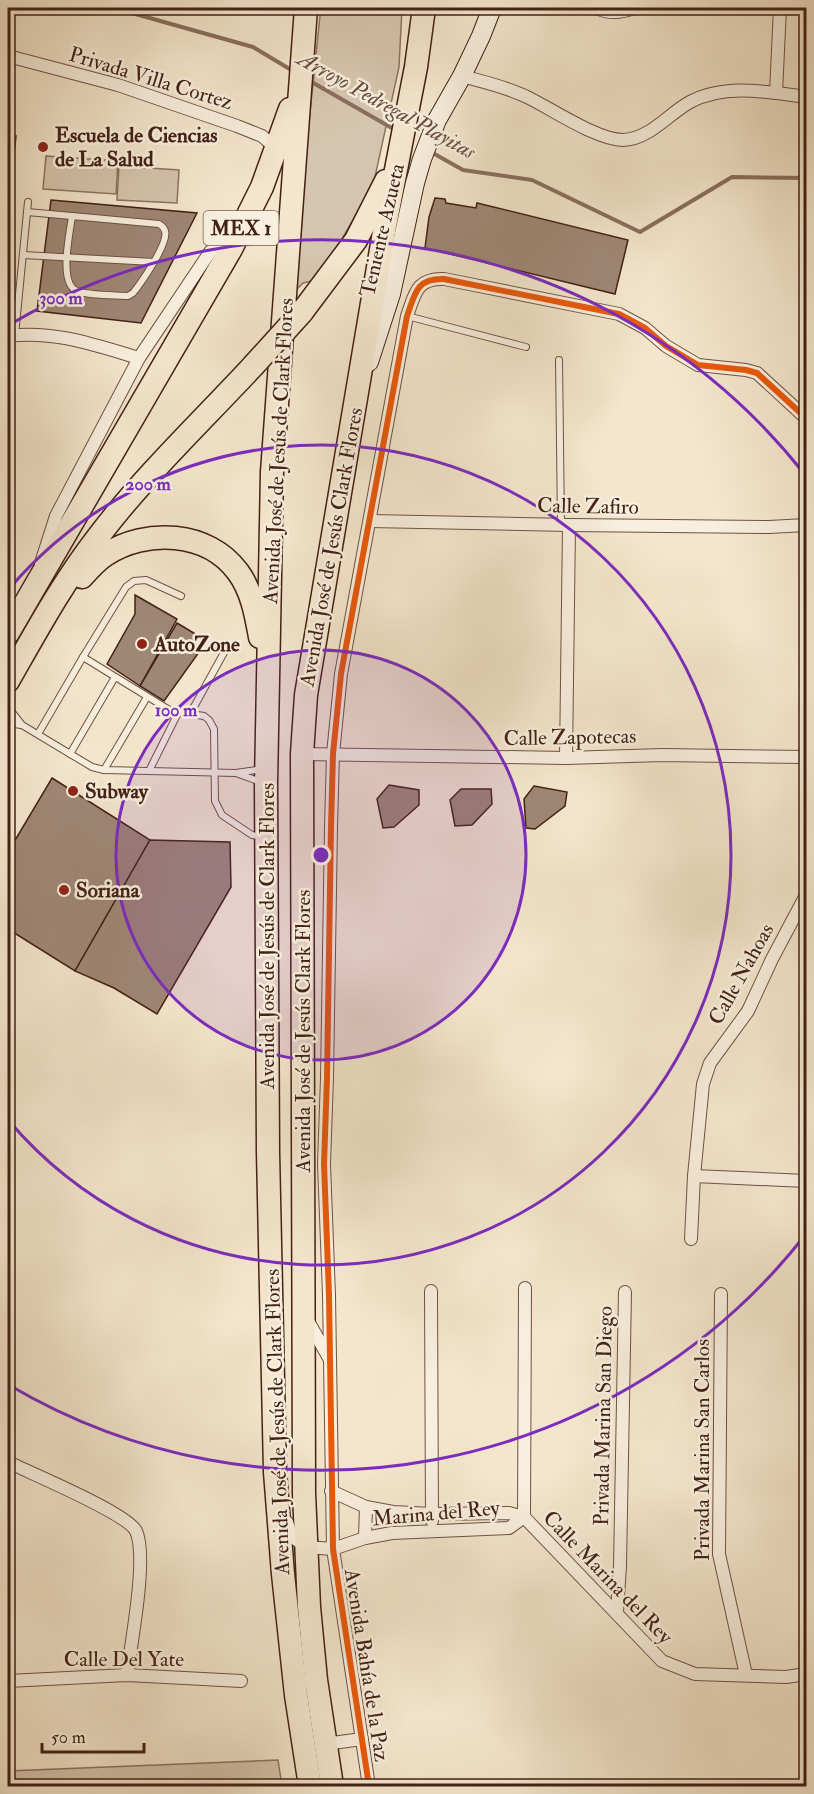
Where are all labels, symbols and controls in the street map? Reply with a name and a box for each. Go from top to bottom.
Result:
street label: Privada Villa Cortez [66,41,236,116]
water label: Arroyo Pedregal Playitas [291,43,481,166]
place label: Escuela de Ciencias de La Salud [55,122,218,173]
marker: Escuela de Ciencias de La Salud [36,140,50,154]
street label: Teniente Azueta [354,160,411,299]
road number: MEX 1 [204,211,278,245]
text: 300 m [39,287,84,310]
street label: Avenida José de Jesús de Clark Flores [257,297,300,606]
street label: Avenida José de Jesús Clark Flores [293,405,369,690]
text: 200 m [125,473,172,496]
street label: Calle Zafiro [537,492,639,521]
place label: AutoZone [153,631,240,658]
marker: AutoZone [135,637,149,651]
text: 100 m [155,699,198,722]
street label: Calle Zapotecas [503,723,637,752]
place label: Subway [85,778,149,805]
street label: Avenida José de Jesús de Clark Flores [254,783,281,1090]
marker: Subway [66,784,80,798]
centre of rings [311,845,331,865]
place label: Soriana [76,877,141,904]
marker: Soriana [57,883,71,897]
street label: Avenida José de Jesús Clark Flores [290,890,317,1173]
street label: Calle Nahoas [703,919,780,1030]
street label: Avenida José de Jesús de Clark Flores [259,1268,296,1577]
street label: Privada Marina San Diego [588,1306,619,1526]
street label: Privada Marina San Carlos [689,1339,716,1561]
street label: Marina del Rey [371,1494,502,1533]
street label: Calle Marina del Rey [537,1505,679,1650]
street label: Avenida Bahía de la Paz [338,1566,395,1763]
street label: Calle Del Yate [64,1646,184,1673]
scale bar [42,1716,144,1754]
text: 50 m [51,1726,86,1749]

